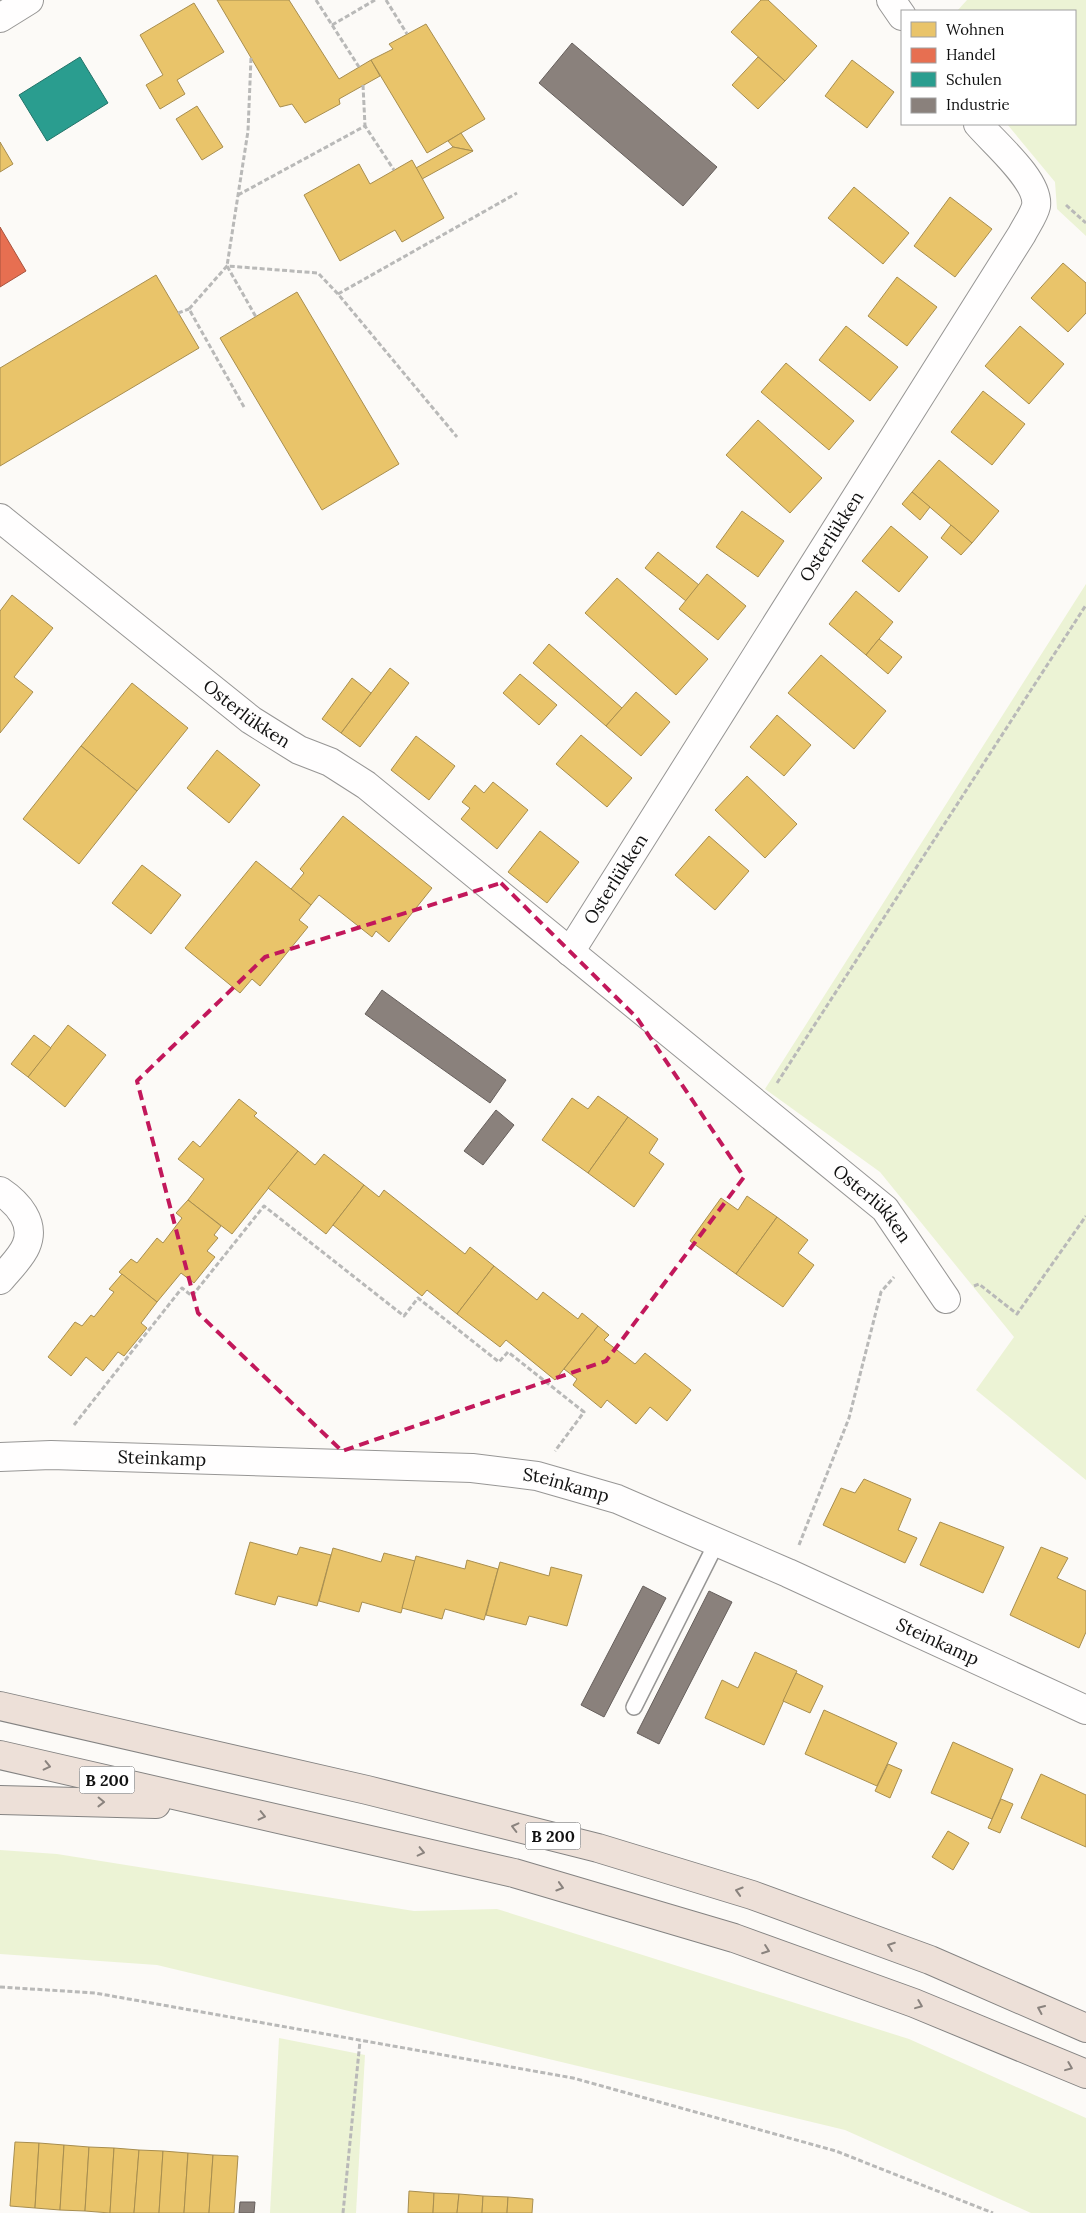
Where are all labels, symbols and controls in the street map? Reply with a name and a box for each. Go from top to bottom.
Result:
legend [901,10,1076,125]
text: Wohnen [946,20,1004,39]
text: Handel [946,45,996,64]
text: Schulen [946,70,1002,89]
text: Industrie [946,95,1010,114]
street label: Osterlükken [794,487,868,586]
street label: Osterlükken [199,674,295,753]
street label: Osterlükken [578,829,653,929]
street label: Osterlükken [828,1159,917,1247]
street label: Steinkamp [117,1445,207,1471]
street label: Steinkamp [522,1462,612,1507]
street label: Steinkamp [893,1612,983,1670]
one-way arrow [43,1760,52,1771]
road number: B 200 [80,1766,134,1794]
one-way arrow [98,1797,105,1807]
one-way arrow [258,1810,267,1821]
one-way arrow [511,1822,520,1833]
road number: B 200 [526,1822,580,1850]
one-way arrow [416,1846,425,1857]
one-way arrow [556,1881,564,1891]
one-way arrow [735,1886,743,1896]
one-way arrow [888,1942,896,1952]
one-way arrow [761,1944,770,1954]
one-way arrow [914,2000,922,2010]
one-way arrow [1037,2004,1046,2015]
one-way arrow [1064,2061,1073,2071]

